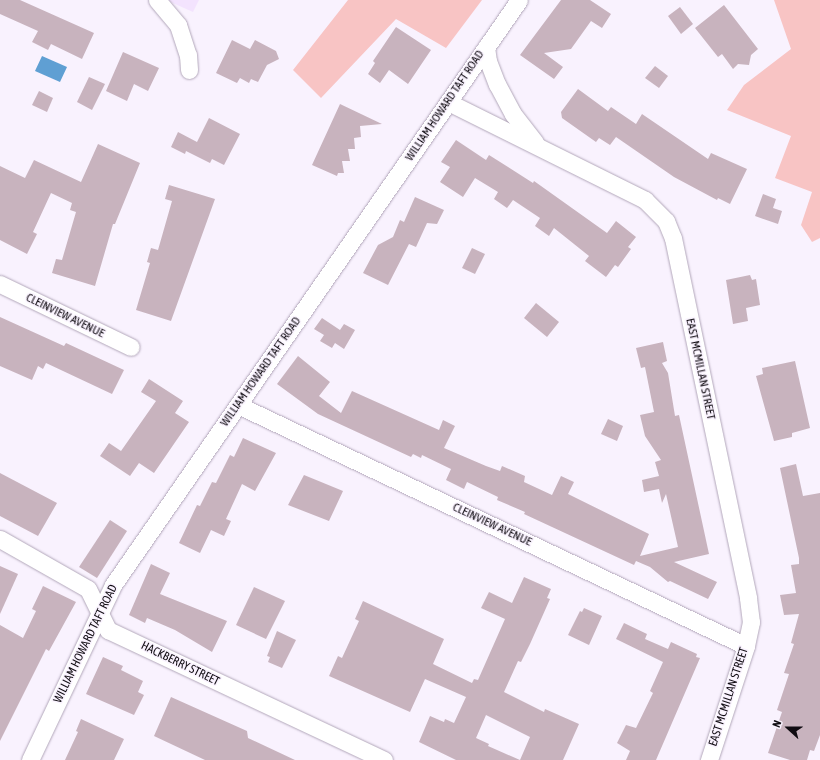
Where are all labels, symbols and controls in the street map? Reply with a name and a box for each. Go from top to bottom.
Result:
street label: WILLIAM HOWARD TAFT ROAD [403,48,487,164]
street label: CLEINVIEW AVENUE [23,291,107,341]
street label: WILLIAM HOWARD TAFT ROAD [218,315,304,429]
street label: EAST MCMILLAN STREET [682,317,718,421]
street label: CLEINVIEW AVENUE [450,500,534,550]
street label: WILLIAM HOWARD TAFT ROAD [51,582,121,706]
street label: HACKBERRY STREET [138,639,222,689]
street label: EAST MCMILLAN STREET [706,646,752,748]
north arrow [768,708,808,748]
text: N [770,719,784,729]

